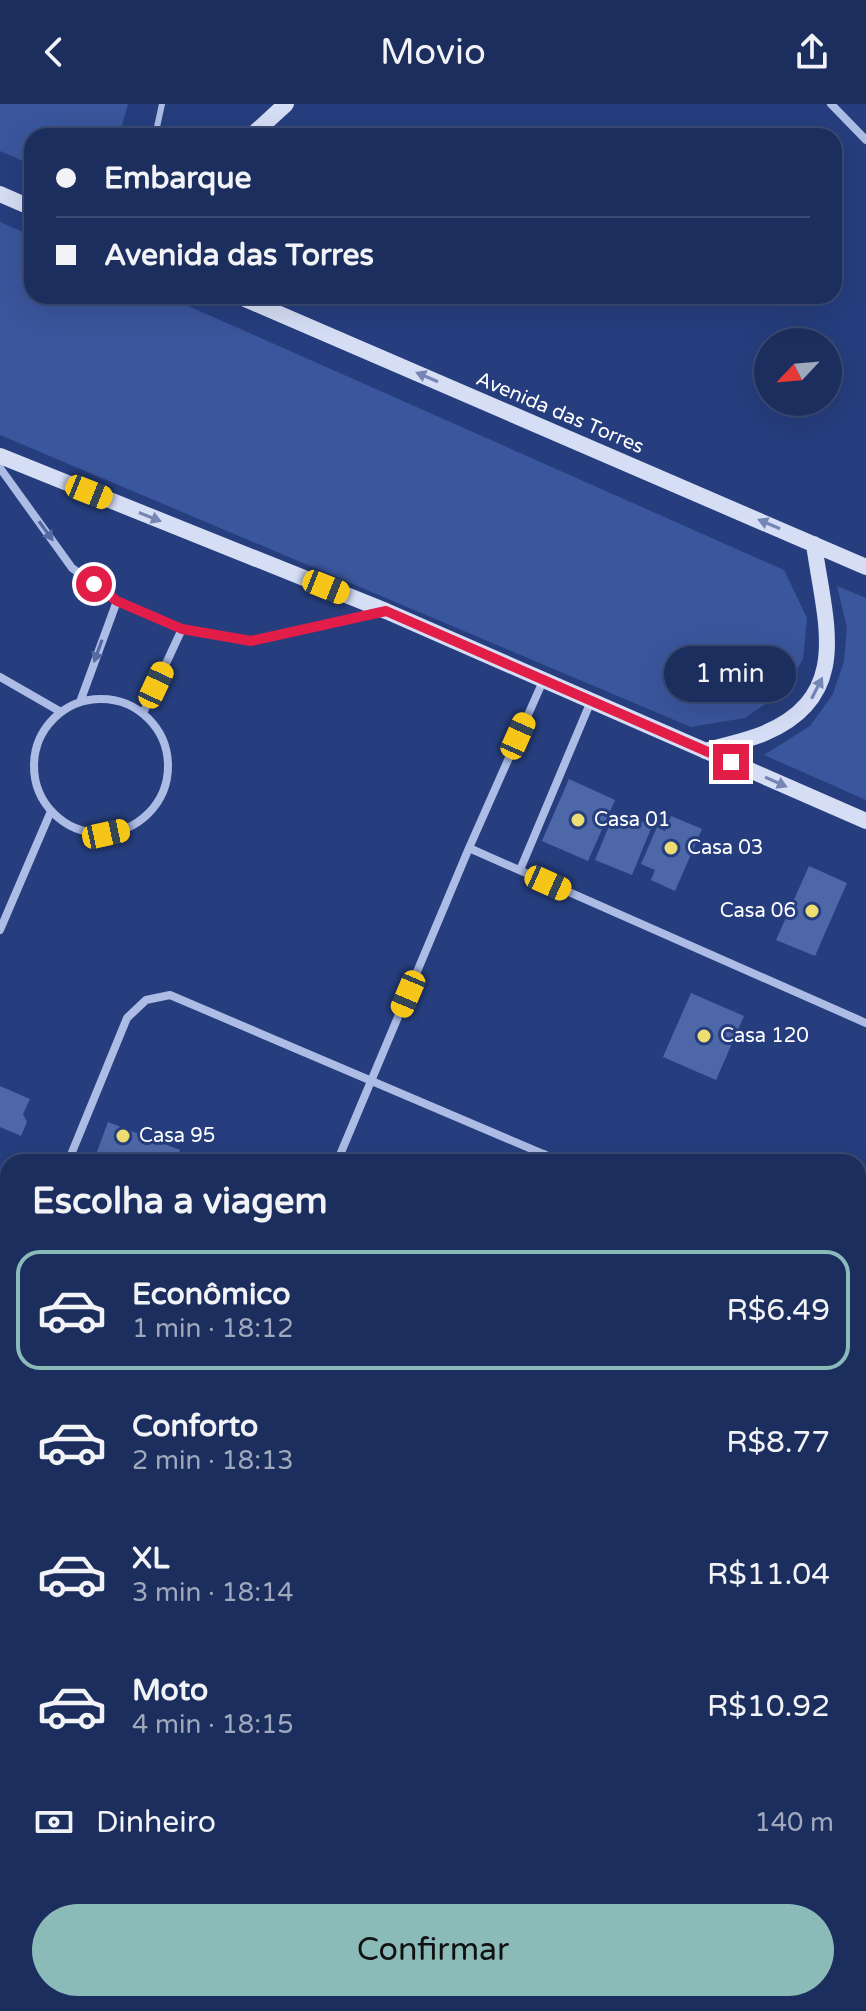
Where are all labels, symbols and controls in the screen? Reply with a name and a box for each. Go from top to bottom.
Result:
icon: back [32,30,76,74]
icon: share [790,30,834,74]
text: Movio [380,31,486,74]
text: Embarque [104,160,251,197]
text: Avenida das Torres [104,237,374,274]
north arrow [754,328,842,416]
map controls [754,328,842,416]
street label: Avenida das Torres [473,367,647,459]
one-way arrow [415,371,439,384]
car [62,472,116,512]
one-way arrow [138,510,162,523]
one-way arrow [757,518,781,531]
one-way arrow [37,521,53,541]
route start [76,566,112,602]
car [299,567,353,607]
one-way arrow [91,639,104,663]
callout: 1 min [665,646,797,702]
car [135,658,177,712]
text: 1 min [695,658,765,689]
one-way arrow [810,676,824,699]
car [497,709,539,763]
route end [713,744,749,780]
one-way arrow [764,775,788,789]
place label: Casa 01 [594,808,670,832]
marker: Casa 01 [569,811,587,829]
car [80,817,132,851]
place label: Casa 03 [687,836,763,860]
marker: Casa 03 [662,839,680,857]
car [521,862,575,904]
place label: Casa 06 [720,899,796,923]
marker: Casa 06 [803,902,821,920]
car [388,967,428,1021]
place label: Casa 120 [720,1024,809,1048]
marker: Casa 120 [695,1027,713,1045]
place label: Casa 95 [139,1124,215,1148]
marker: Casa 95 [114,1127,132,1145]
text: Escolha a viagem [32,1180,327,1223]
icon: car [36,1274,108,1346]
text: Econômico [132,1276,290,1313]
text: R$6.49 [726,1292,830,1329]
text: 1 min · 18:12 [132,1313,294,1344]
icon: car [36,1406,108,1478]
text: Conforto [132,1408,258,1445]
text: R$8.77 [726,1424,830,1461]
text: 2 min · 18:13 [132,1445,294,1476]
icon: car [36,1538,108,1610]
text: XL [132,1540,169,1577]
text: R$11.04 [707,1556,830,1593]
text: 3 min · 18:14 [132,1577,294,1608]
icon: car [36,1670,108,1742]
text: Moto [132,1672,208,1709]
text: R$10.92 [707,1688,830,1725]
text: 4 min · 18:15 [132,1709,294,1740]
icon: cash [32,1800,76,1844]
text: Dinheiro [96,1804,216,1841]
text: 140 m [754,1807,834,1838]
button: Confirmar [32,1904,834,1996]

